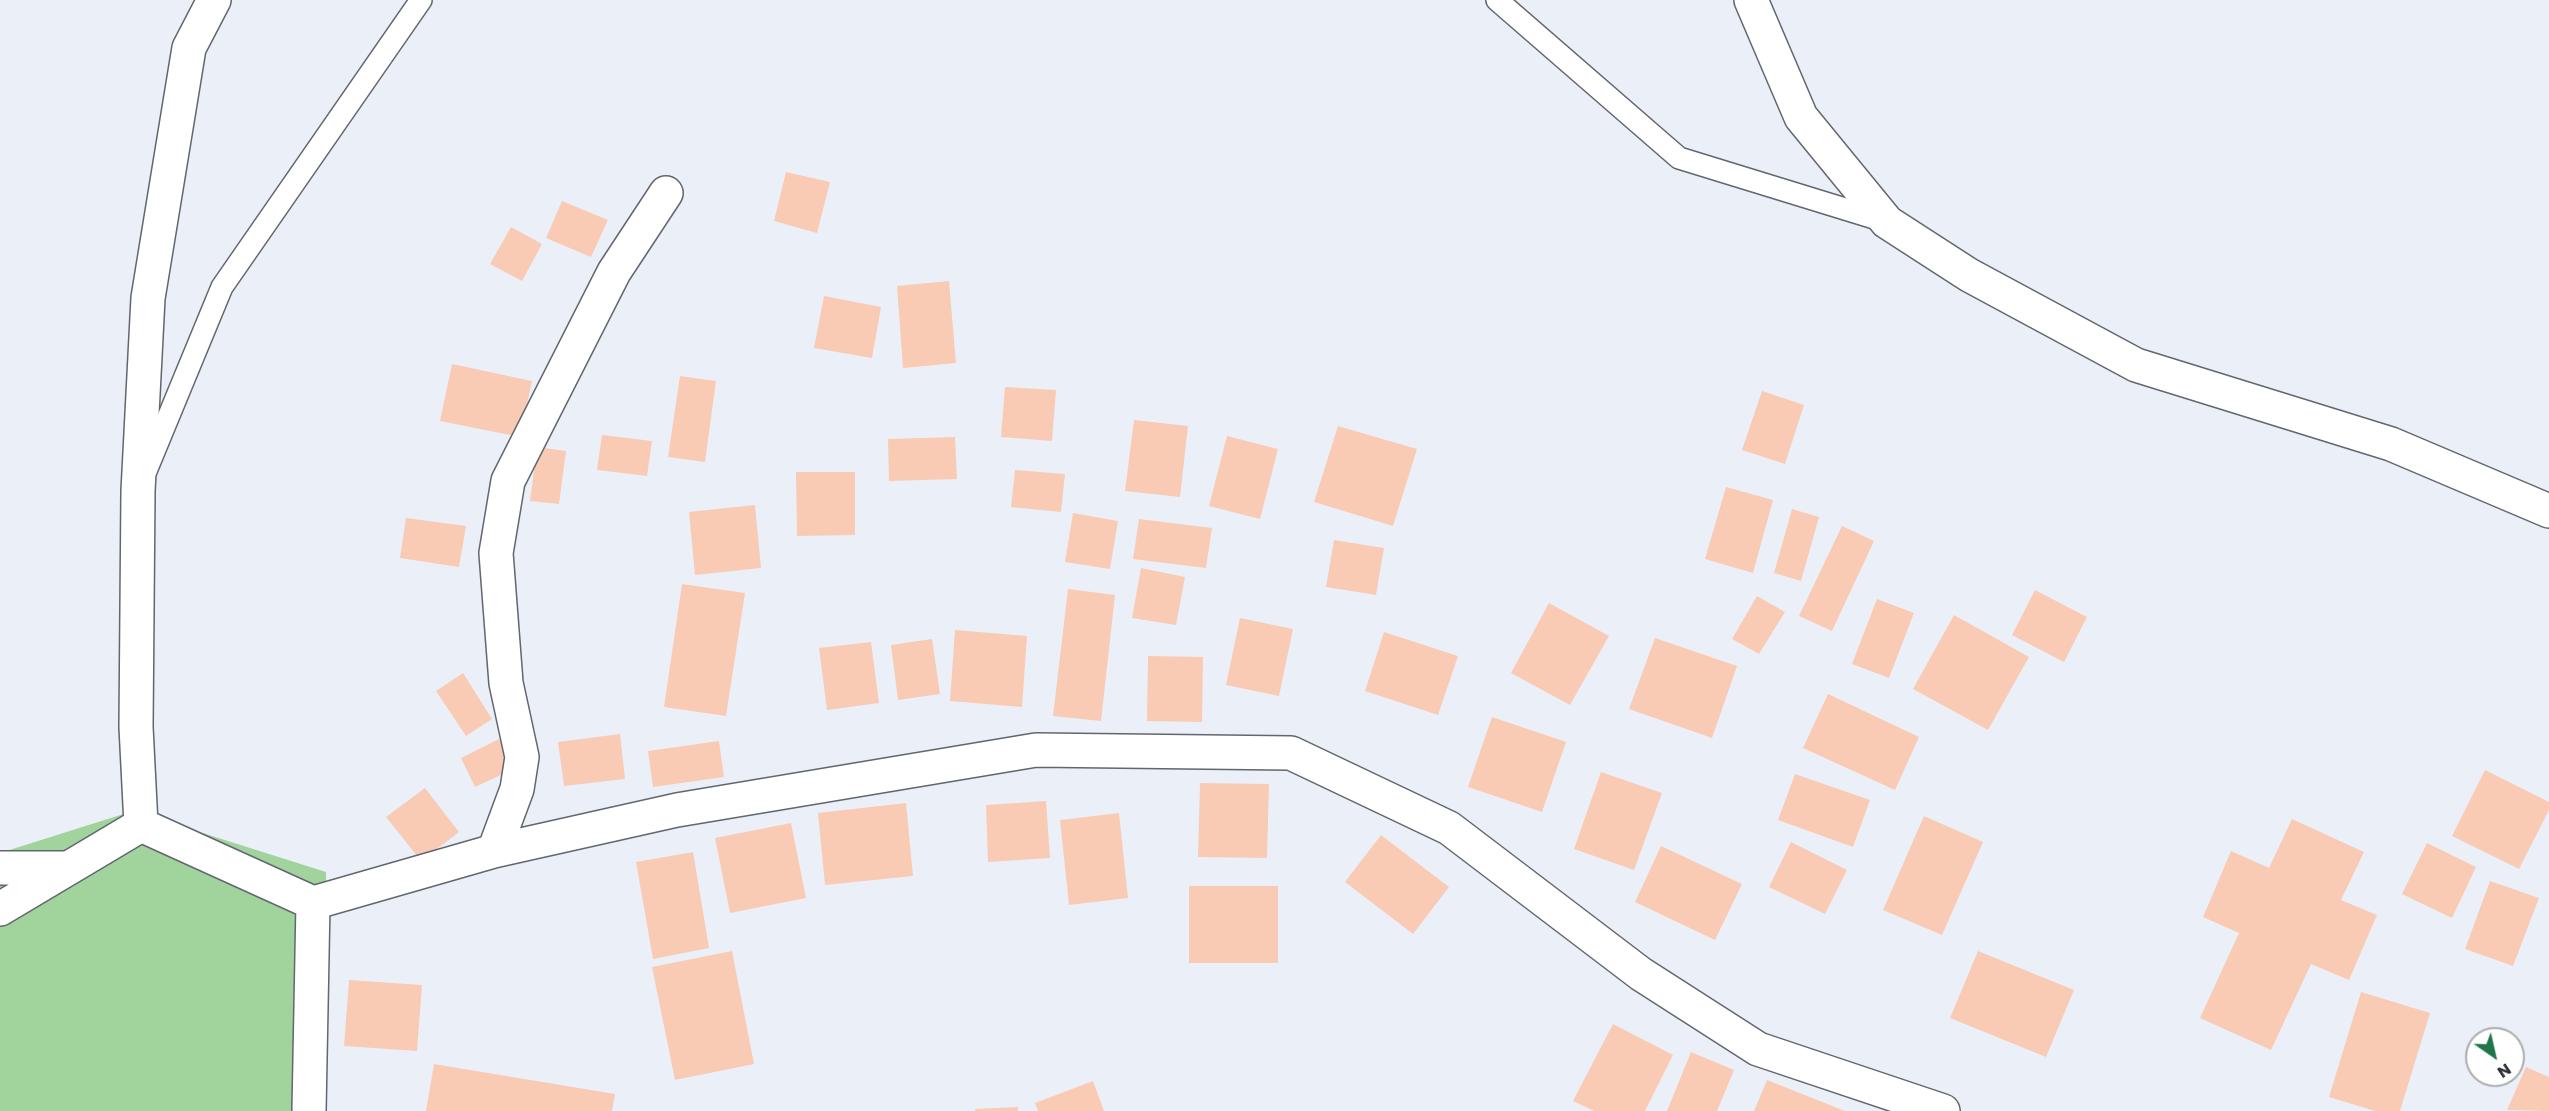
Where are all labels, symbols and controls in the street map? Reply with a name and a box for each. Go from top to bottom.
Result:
north arrow [2465,1027,2525,1087]
text: N [2493,1058,2516,1084]

